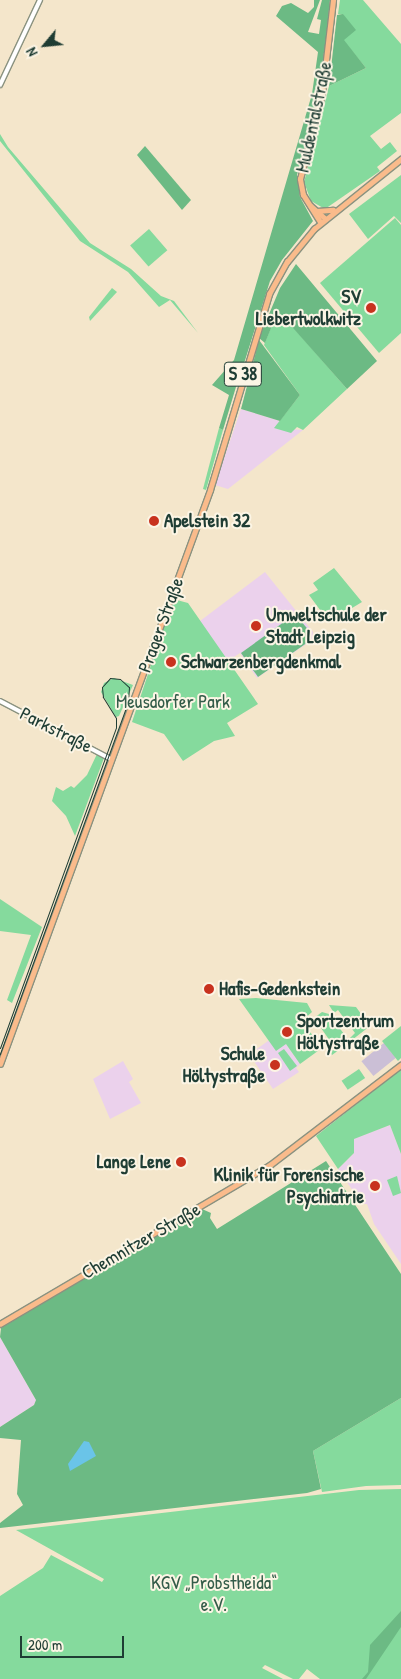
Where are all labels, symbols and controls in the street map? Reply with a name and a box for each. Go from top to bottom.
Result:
north arrow [20,20,70,70]
text: N [21,45,41,60]
street label: Muldentalstraße [291,59,337,175]
place label: SV Liebertwolkwitz [256,286,361,330]
marker: SV Liebertwolkwitz [365,302,377,314]
road number: S 38 [223,358,263,389]
place label: Apelstein 32 [164,510,250,532]
marker: Apelstein 32 [148,515,160,527]
street label: Prager Straße [133,574,189,676]
place label: Umweltschule der Stadt Leipzig [266,604,387,648]
marker: Umweltschule der Stadt Leipzig [250,620,262,632]
place label: Schwarzenbergdenkmal [181,651,341,673]
marker: Schwarzenbergdenkmal [165,656,177,668]
park label: Meusdorfer Park [116,691,230,713]
street label: Parkstraße [16,702,96,758]
place label: Hafis-Gedenkstein [219,978,340,1000]
marker: Hafis-Gedenkstein [203,983,215,995]
place label: Sportzentrum Höltystraße [297,1010,394,1054]
marker: Sportzentrum Höltystraße [281,1026,293,1038]
place label: Schule Höltystraße [183,1043,265,1087]
marker: Schule Höltystraße [269,1059,281,1071]
place label: Lange Lene [97,1151,171,1173]
marker: Lange Lene [175,1156,187,1168]
place label: Klinik für Forensische Psychiatrie [214,1164,364,1208]
marker: Klinik für Forensische Psychiatrie [368,1179,382,1193]
street label: Chemnitzer Straße [78,1198,204,1284]
park label: KGV „Probstheida“ e.V. [151,1572,277,1616]
scale bar [22,1626,126,1658]
text: 200 m [28,1634,62,1655]

